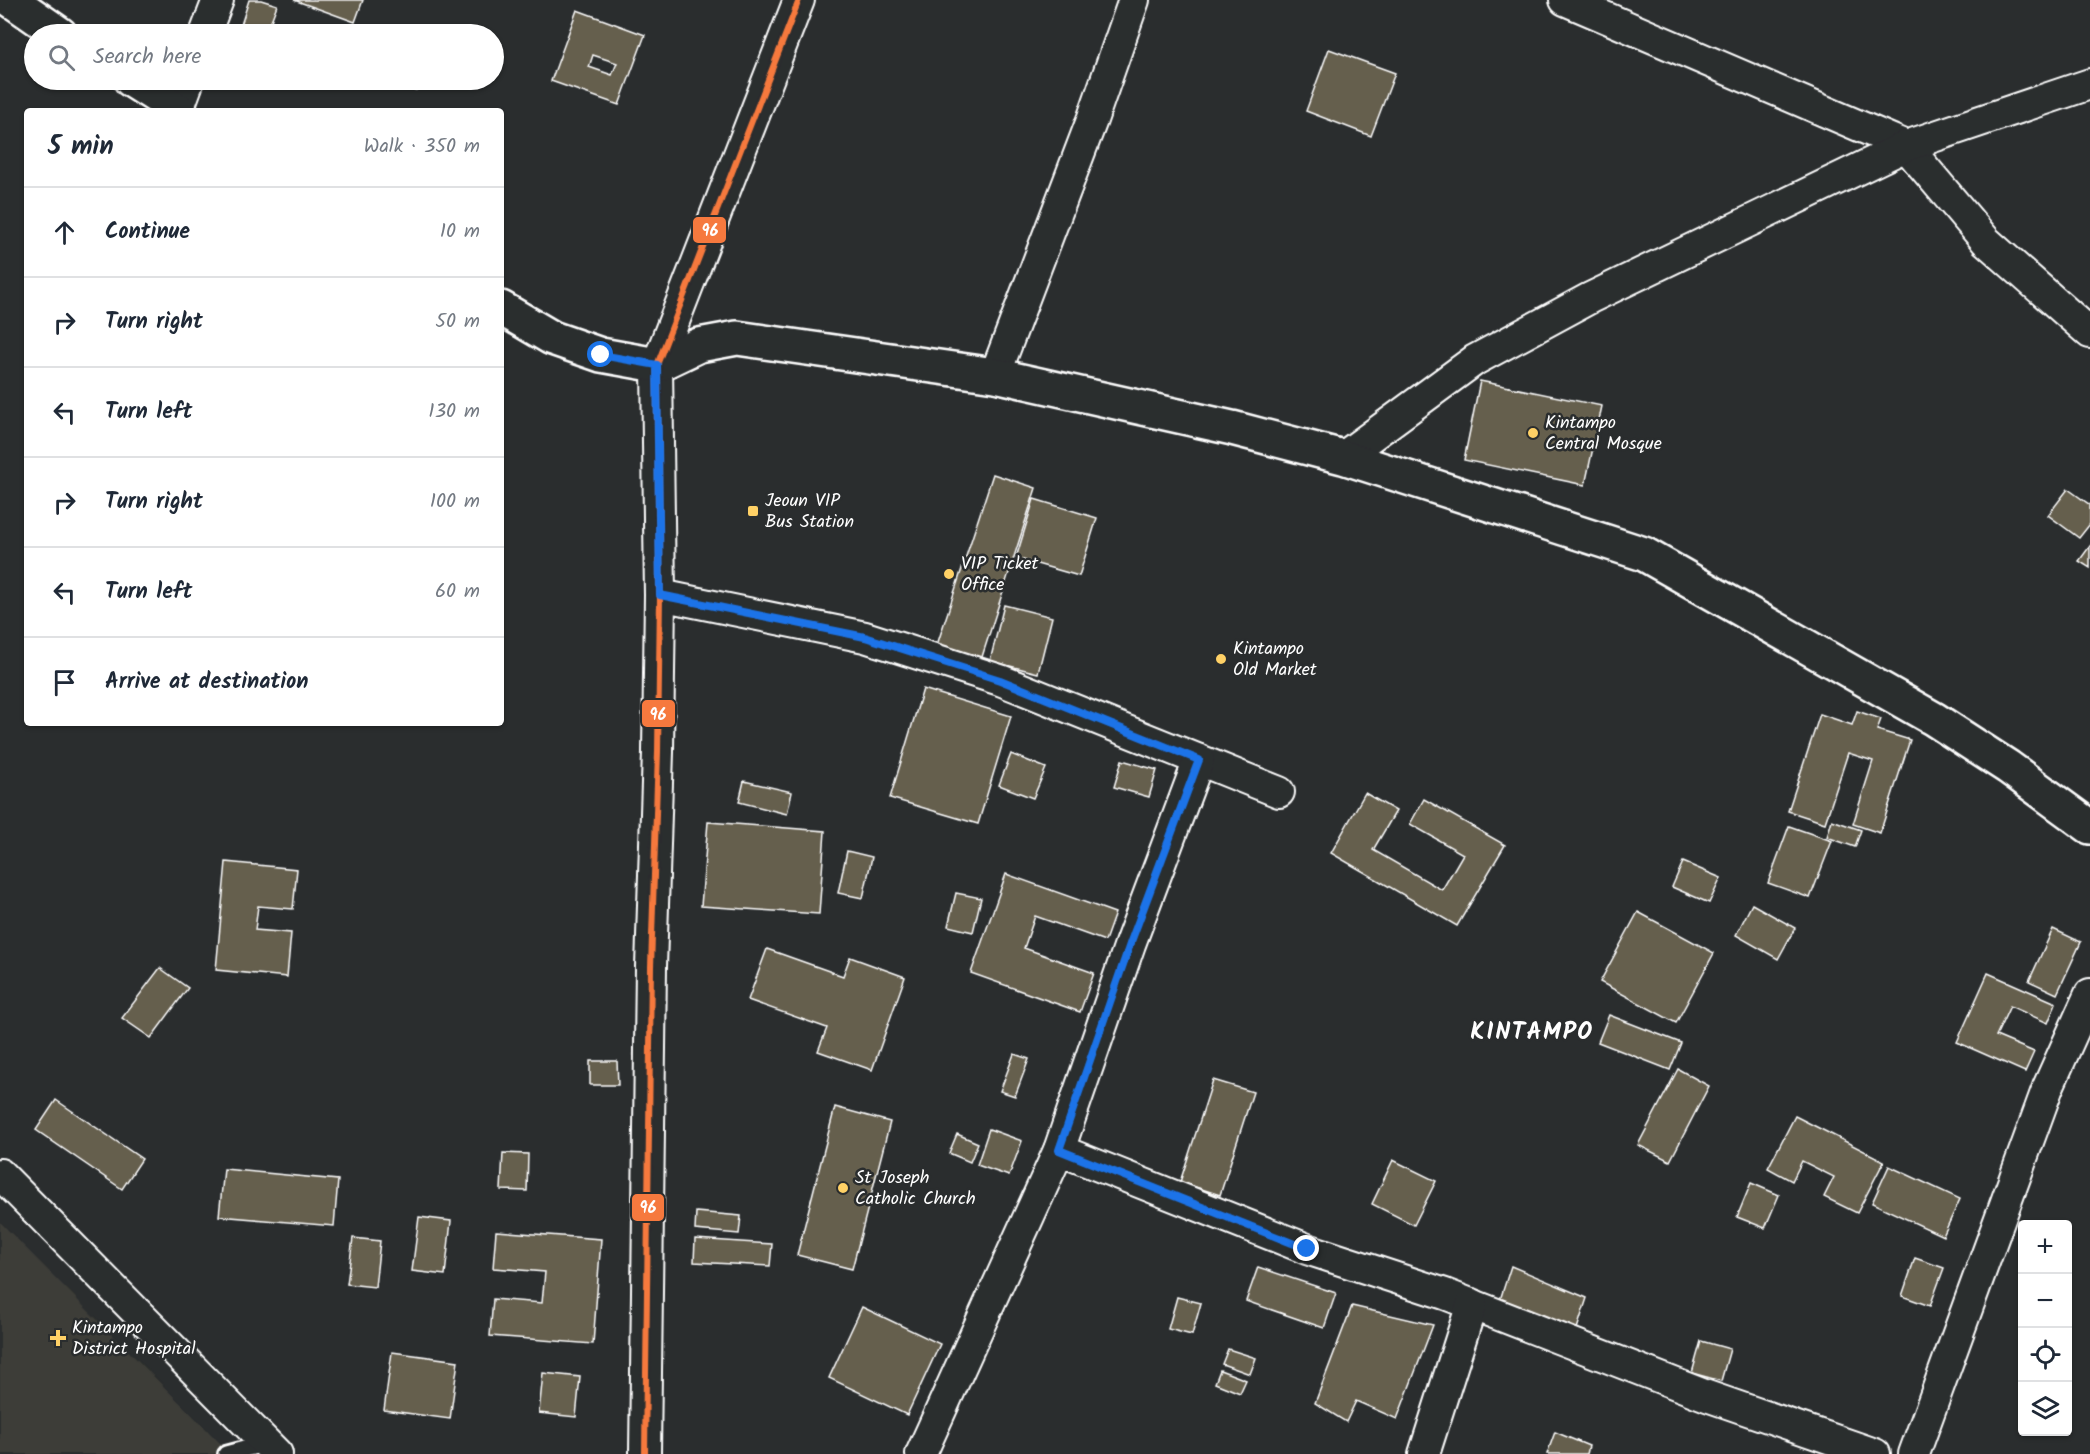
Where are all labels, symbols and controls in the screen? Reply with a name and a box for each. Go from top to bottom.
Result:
search box [24,24,504,90]
text: Search here [93,40,201,75]
icon: search [45,41,78,74]
text: 5 min [48,126,114,168]
text: Walk · 350 m [364,131,480,163]
text: Continue [105,215,190,250]
icon: ahead [48,216,81,249]
text: 10 m [440,216,480,248]
line badge: 96 [692,216,727,244]
text: 96 [702,219,719,244]
text: Turn right [105,305,203,340]
icon: right [48,306,81,339]
text: 50 m [435,306,480,338]
route start [587,341,613,367]
text: Turn left [105,395,192,430]
icon: left [48,396,81,429]
text: 130 m [428,396,480,428]
place label: Kintampo Central Mosque [1545,409,1662,459]
marker: Kintampo Central Mosque [1526,426,1540,440]
text: Turn right [105,485,203,520]
icon: right [48,486,81,519]
text: 100 m [430,486,480,518]
place label: Jeoun VIP Bus Station [765,487,854,537]
marker: Jeoun VIP Bus Station [746,504,760,518]
place label: VIP Ticket Office [961,550,1040,600]
marker: VIP Ticket Office [942,567,956,581]
text: Turn left [105,575,192,610]
icon: left [48,576,81,609]
text: 60 m [435,576,480,608]
place label: Kintampo Old Market [1233,635,1318,685]
marker: Kintampo Old Market [1214,652,1228,666]
text: Arrive at destination [105,665,308,700]
icon: arrive [48,666,81,699]
line badge: 96 [641,699,676,728]
text: 96 [650,703,667,728]
district label: KINTAMPO [1470,1013,1594,1052]
place label: St Joseph Catholic Church [855,1164,976,1214]
marker: St Joseph Catholic Church [836,1181,850,1195]
line badge: 96 [631,1193,665,1222]
text: 96 [640,1196,657,1221]
map controls [2018,1220,2072,1436]
button: + [2018,1220,2072,1274]
route end [1293,1235,1319,1261]
button: − [2018,1274,2072,1328]
place label: Kintampo District Hospital [72,1314,196,1364]
button: locate [2018,1328,2072,1382]
marker: Kintampo District Hospital [49,1329,67,1347]
button: layers [2018,1382,2072,1436]

